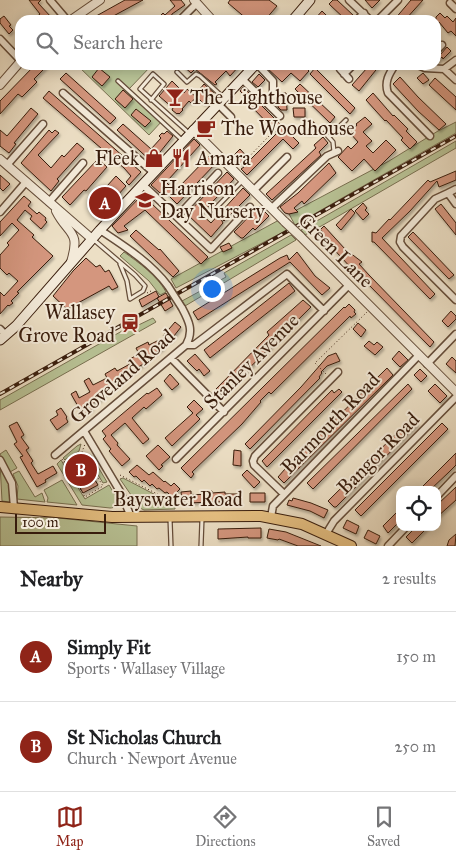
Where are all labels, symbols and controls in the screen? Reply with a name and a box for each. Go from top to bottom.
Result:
search box [15,15,441,70]
icon: search [33,29,61,57]
text: Search here [73,31,163,54]
place label: The Lighthouse [190,85,323,110]
bar icon: The Lighthouse [164,86,186,108]
place label: The Woodhouse [221,116,355,140]
cafe icon: The Woodhouse [195,117,217,139]
place label: Fleek [95,146,140,170]
place label: Amara [195,146,251,170]
shop icon: Fleek [143,147,165,169]
restaurant icon: Amara [170,147,192,169]
place label: Harrison Day Nursery [160,176,266,223]
pin: A [89,184,121,222]
school or university icon: Harrison Day Nursery [134,189,156,211]
street label: Green Lane [294,208,378,292]
your location [199,276,225,302]
place label: Wallasey Grove Road [18,300,116,347]
street label: Stanley Avenue [198,308,304,414]
station icon: Wallasey Grove Road [119,312,141,334]
street label: Groveland Road [65,324,179,428]
street label: Barmouth Road [276,367,384,479]
street label: Bangor Road [332,407,425,500]
pin: B [65,451,97,489]
map controls [396,486,441,531]
button: locate [396,486,441,531]
street label: Bayswater Road [113,487,243,511]
scale bar [15,511,106,534]
text: 100 m [22,514,59,531]
text: Nearby [20,566,83,592]
text: 2 results [382,569,436,588]
text: Simply Fit [67,636,151,659]
text: A [31,647,41,666]
text: 150 m [396,647,436,666]
text: Sports · Wallasey Village [67,659,225,678]
text: St Nicholas Church [67,726,221,749]
text: B [31,737,41,756]
text: 250 m [395,737,436,756]
text: Church · Newport Avenue [67,749,237,768]
tab: Map [56,803,84,850]
tab: Directions [195,803,256,850]
tab: Saved [367,803,400,850]

